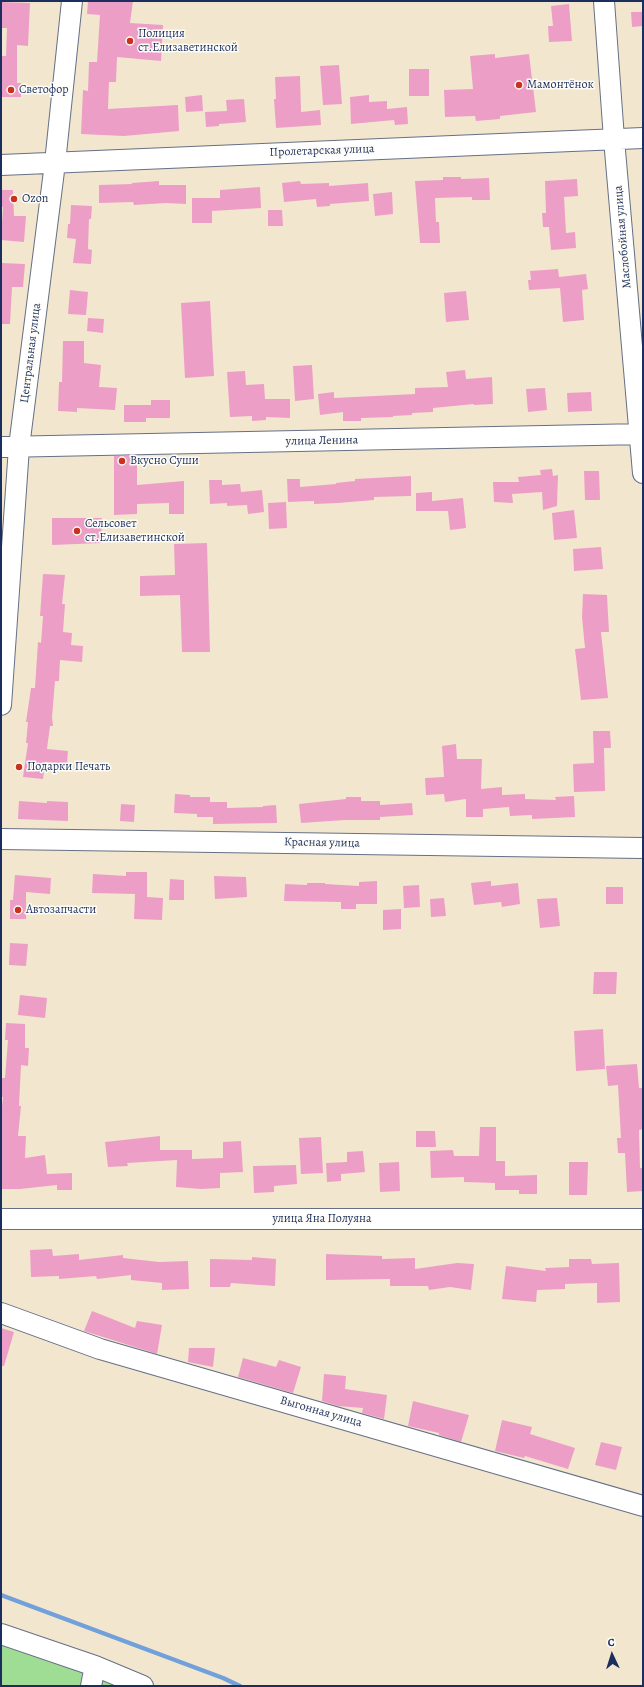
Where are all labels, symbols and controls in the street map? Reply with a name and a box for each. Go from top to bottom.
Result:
place label: Полиция ст.Елизаветинской [138,27,238,55]
marker: Полиция ст.Елизаветинской [125,36,135,46]
place label: Мамонтёнок [527,78,594,92]
marker: Мамонтёнок [514,80,524,90]
place label: Светофор [19,83,69,97]
marker: Светофор [6,85,16,95]
street label: Пролетарская улица [269,142,375,160]
street label: Маслобойная улица [611,185,635,289]
place label: Ozon [22,192,48,206]
marker: Ozon [9,194,19,204]
street label: Центральная улица [18,302,44,404]
street label: улица Ленина [286,433,358,449]
place label: Вкусно Суши [130,454,199,468]
marker: Вкусно Суши [117,456,127,466]
place label: Сельсовет ст.Елизаветинской [85,517,185,545]
marker: Сельсовет ст.Елизаветинской [72,526,82,536]
place label: Подарки Печать [27,760,110,774]
marker: Подарки Печать [14,762,24,772]
street label: Красная улица [284,835,360,851]
place label: Автозапчасти [26,903,96,917]
marker: Автозапчасти [13,905,23,915]
street label: улица Яна Полуяна [272,1212,372,1226]
street label: Выгонная улица [278,1393,364,1431]
north arrow [592,1635,632,1675]
text: С [607,1635,615,1650]

